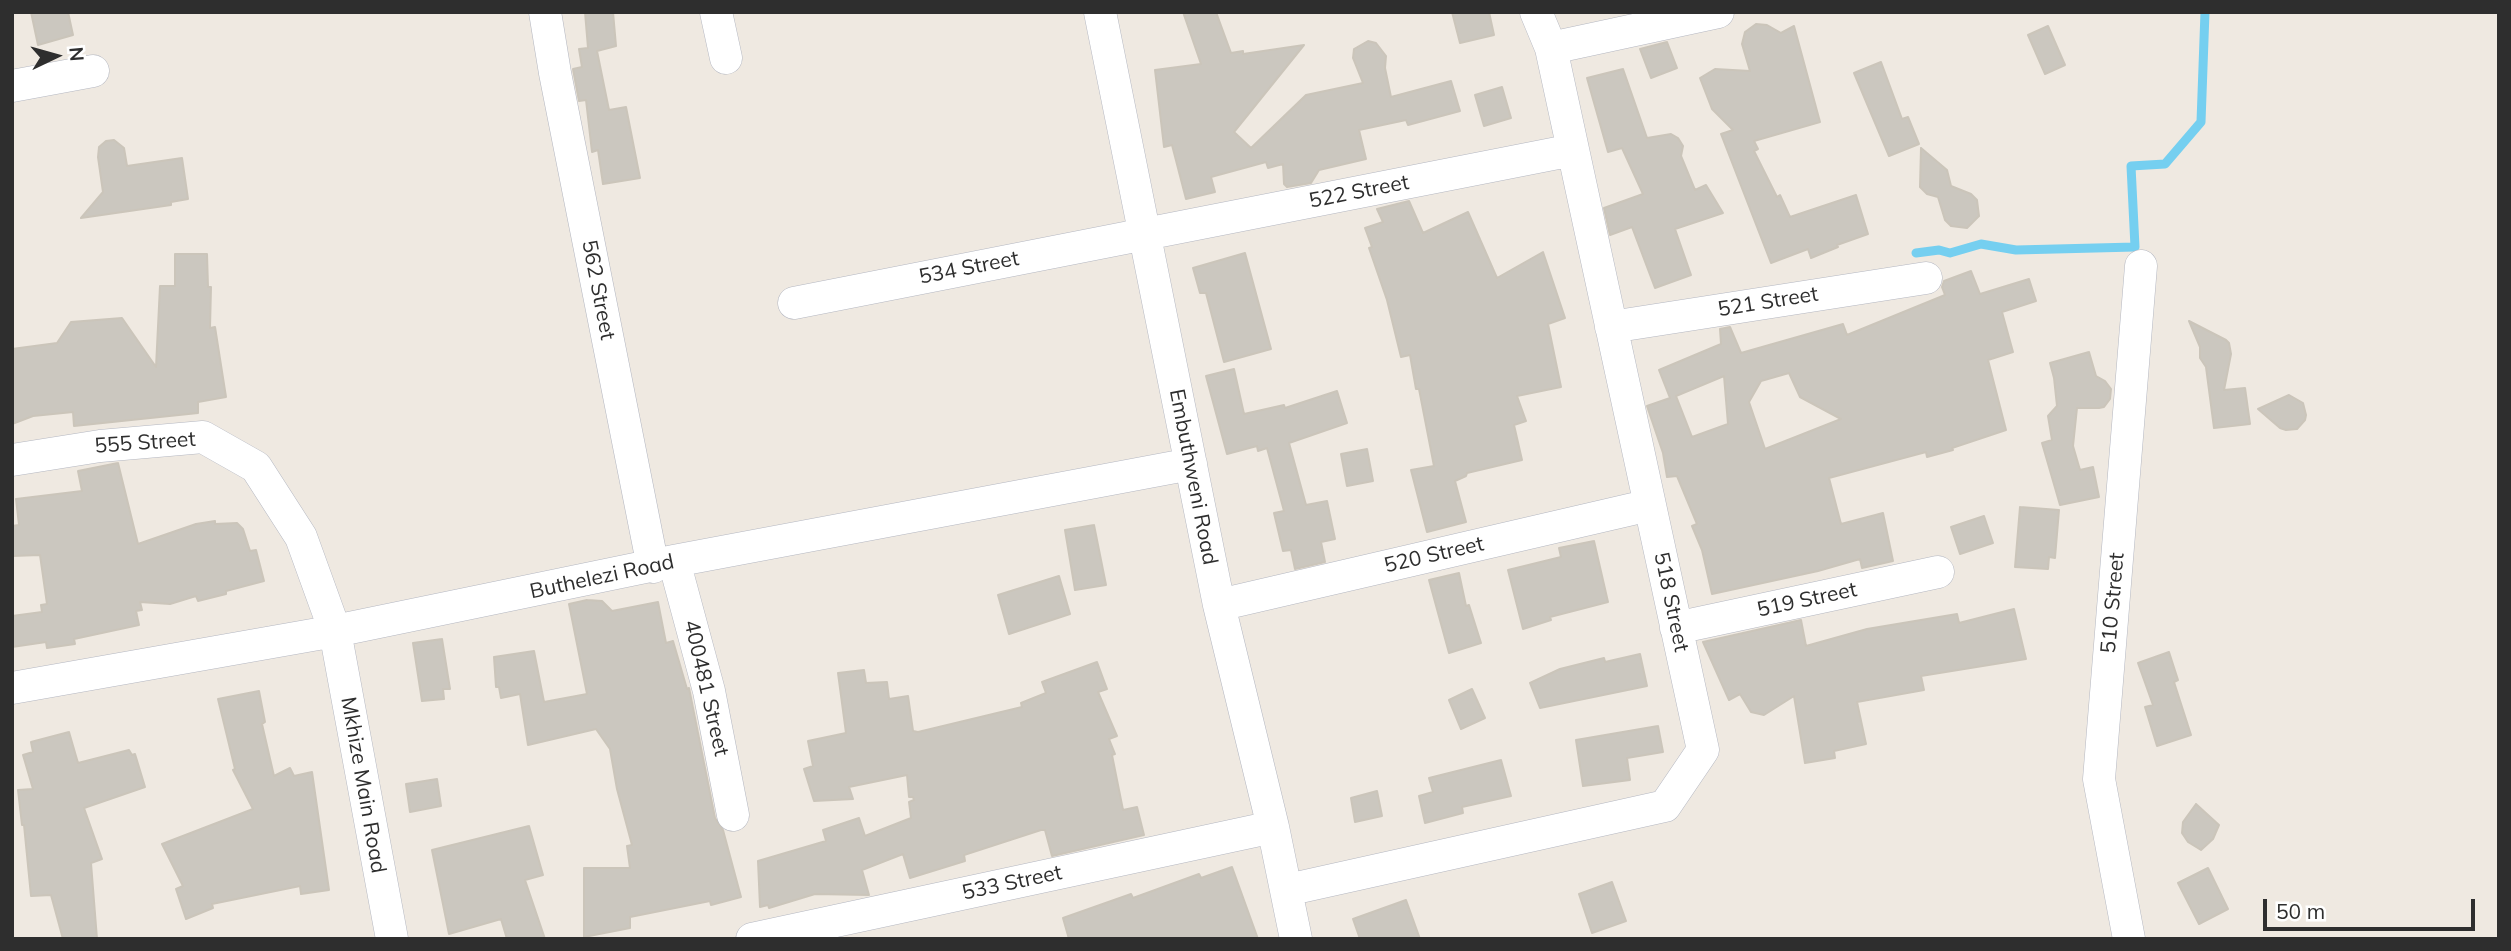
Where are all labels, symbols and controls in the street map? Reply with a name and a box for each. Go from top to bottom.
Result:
north arrow [21,21,91,91]
text: N [64,46,89,62]
street label: 522 Street [1307,170,1411,214]
street label: 562 Street [576,238,620,342]
street label: 534 Street [917,246,1021,290]
street label: 521 Street [1716,282,1820,322]
street label: Embuthweni Road [1164,387,1222,567]
street label: 555 Street [94,427,196,459]
street label: 520 Street [1382,531,1486,579]
street label: Buthelezi Road [528,549,676,605]
street label: 518 Street [1648,550,1694,654]
street label: 510 Street [2096,551,2130,655]
street label: 519 Street [1755,577,1859,623]
street label: 400481 Street [678,617,734,759]
street label: Mkhize Main Road [335,695,391,875]
street label: 533 Street [960,860,1064,906]
scale bar [2266,884,2478,928]
text: 50 m [2276,898,2325,924]

